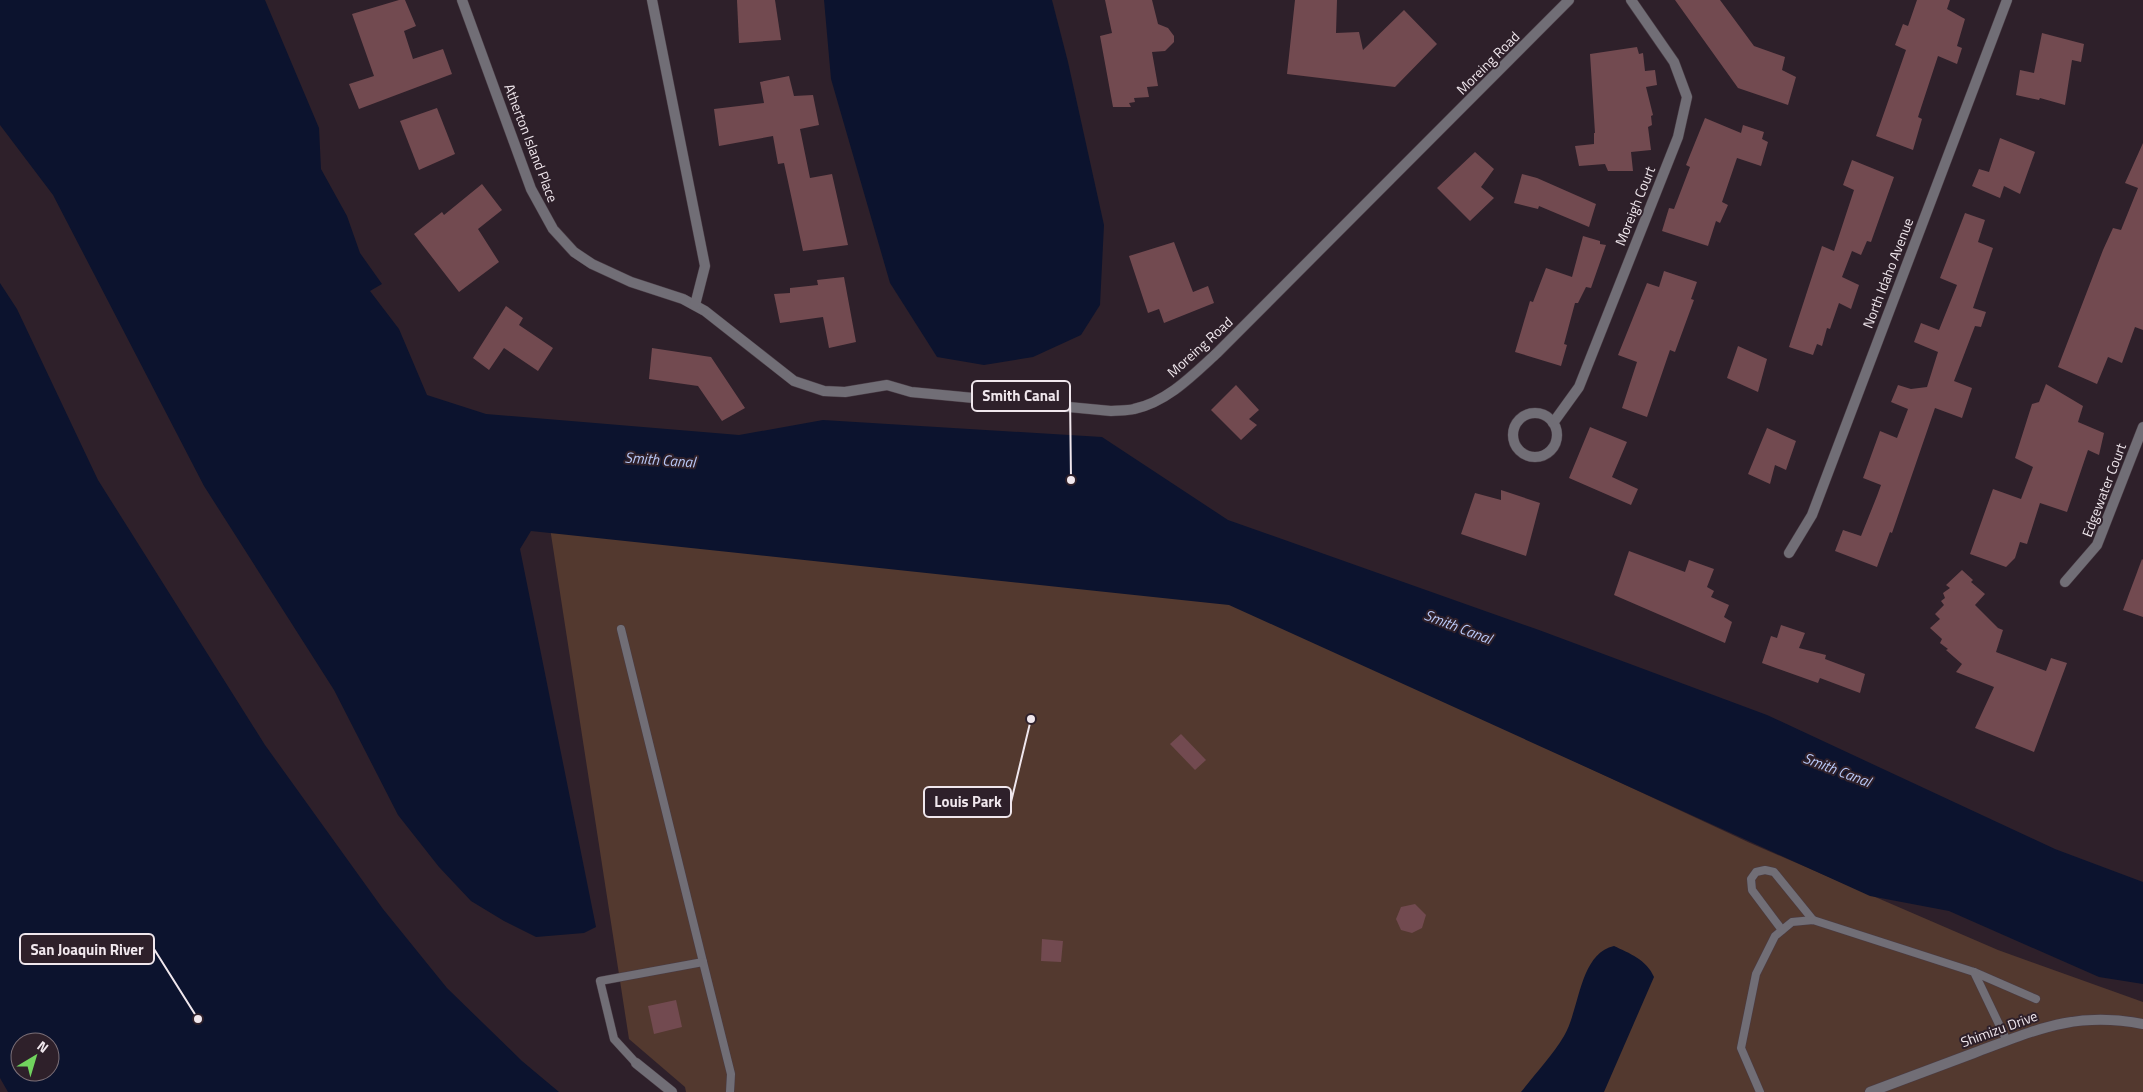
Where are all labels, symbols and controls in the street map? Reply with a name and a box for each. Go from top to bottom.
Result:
street label: Moreing Road [1451,26,1524,99]
street label: Atherton Island Place [499,81,564,205]
street label: Moreigh Court [1609,163,1660,249]
street label: North Idaho Avenue [1857,215,1918,331]
street label: Moreing Road [1162,311,1237,382]
callout: Smith Canal [972,381,1070,411]
text: Smith Canal [982,384,1060,407]
street label: Edgewater Court [2076,440,2131,540]
water label: Smith Canal [624,446,698,474]
water label: Smith Canal [1421,603,1497,651]
water label: Smith Canal [1800,746,1876,794]
callout: Louis Park [924,787,1011,817]
text: Louis Park [934,790,1002,813]
callout: San Joaquin River [20,934,154,964]
text: San Joaquin River [30,938,144,961]
street label: Shimizu Drive [1957,1005,2040,1052]
north arrow [10,1032,60,1082]
text: N [33,1035,54,1058]

